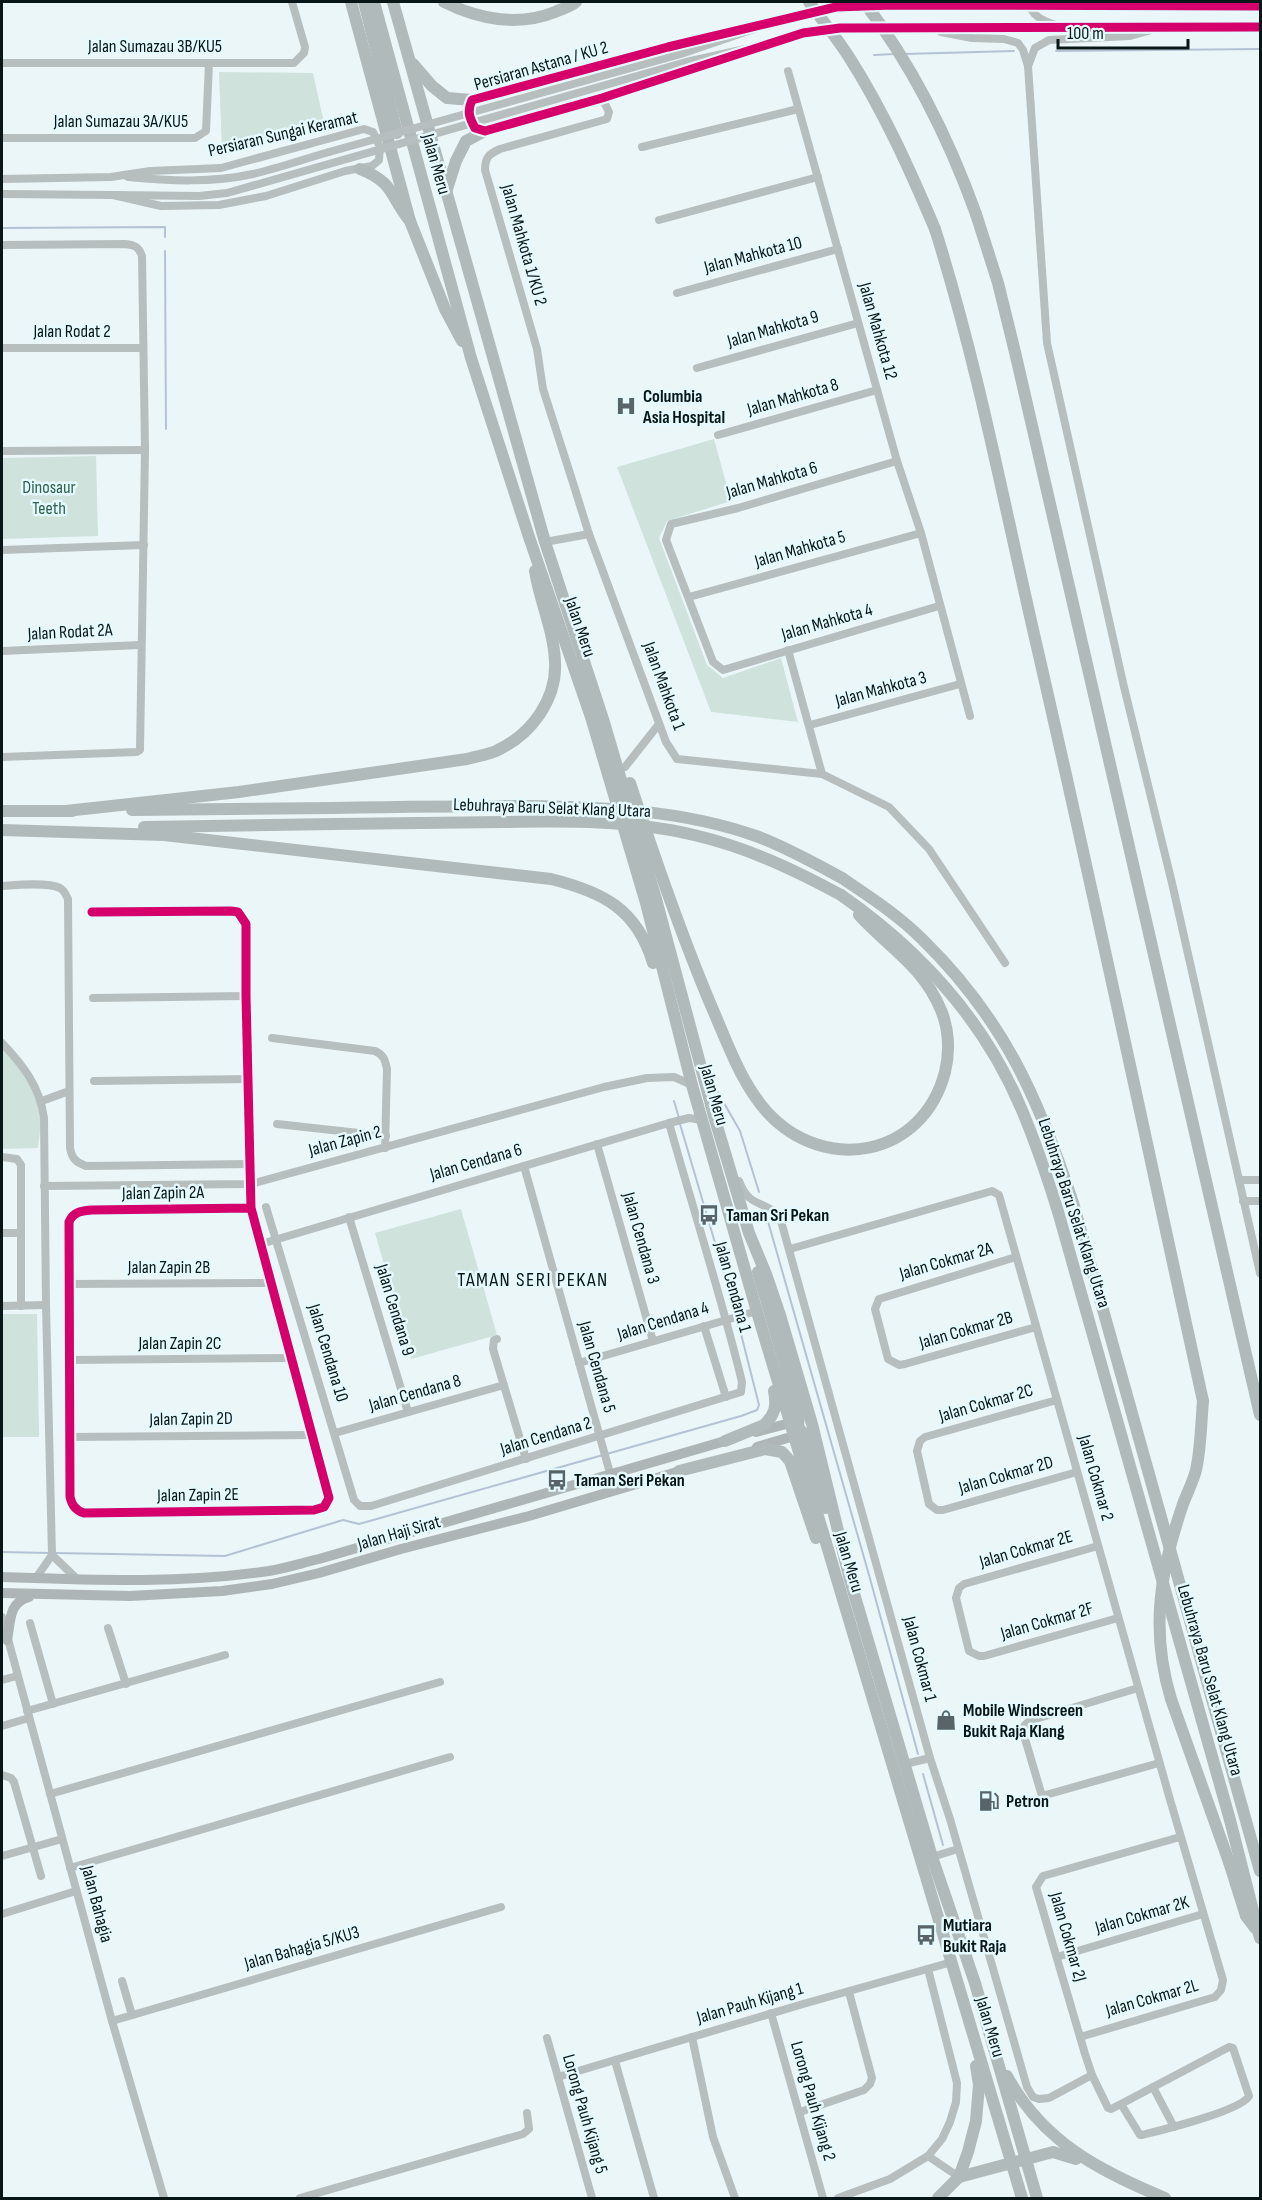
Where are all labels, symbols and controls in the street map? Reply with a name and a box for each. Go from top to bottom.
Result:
scale bar [1058,12,1188,50]
text: 100 m [1067,23,1104,44]
street label: Jalan Sumazau 3B/KU5 [87,36,222,57]
street label: Persiaran Astana / KU 2 [472,37,610,95]
street label: Persiaran Sungai Keramat [206,106,360,161]
street label: Jalan Sumazau 3A/KU5 [53,111,188,132]
street label: Jalan Meru [417,130,455,197]
street label: Jalan Mahkota 1/KU 2 [496,181,551,308]
street label: Jalan Mahkota 10 [701,232,804,278]
street label: Jalan Mahkota 12 [854,279,902,382]
street label: Jalan Mahkota 9 [724,306,821,352]
street label: Jalan Rodat 2 [32,321,111,342]
street label: Jalan Mahkota 8 [744,374,841,420]
place label: Columbia Asia Hospital [642,386,725,428]
hospital icon: Columbia Asia Hospital [614,394,638,418]
street label: Jalan Mahkota 6 [723,457,820,503]
park label: Dinosaur Teeth [22,477,76,519]
street label: Jalan Mahkota 5 [751,526,848,572]
street label: Jalan Meru [560,593,600,660]
street label: Jalan Mahkota 4 [778,599,875,645]
street label: Jalan Rodat 2A [26,619,113,645]
street label: Jalan Mahkota 1 [638,638,690,734]
street label: Jalan Mahkota 3 [832,667,929,712]
street label: Lebuhraya Baru Selat Klang Utara [453,794,651,822]
street label: Jalan Meru [695,1061,733,1128]
street label: Lebuhraya Baru Selat Klang Utara [1033,1116,1115,1310]
street label: Jalan Zapin 2 [305,1121,384,1161]
street label: Jalan Cendana 6 [427,1139,525,1185]
street label: Jalan Zapin 2A [121,1182,205,1204]
street label: Jalan Cendana 3 [618,1189,664,1286]
bus stop icon: Taman Sri Pekan [697,1203,721,1227]
place label: Taman Sri Pekan [726,1205,829,1226]
street label: Jalan Cendana 1 [710,1238,756,1335]
street label: Jalan Cokmar 2A [896,1238,995,1285]
street label: Jalan Zapin 2B [127,1257,210,1278]
street label: Jalan Cendana 9 [371,1261,419,1358]
district label: TAMAN SERI PEKAN [457,1268,609,1292]
street label: Jalan Cendana 4 [614,1297,712,1345]
street label: Jalan Cendana 10 [303,1301,353,1404]
street label: Jalan Cokmar 2B [916,1307,1015,1354]
street label: Jalan Cendana 5 [574,1318,620,1415]
street label: Jalan Zapin 2C [137,1333,222,1354]
street label: Jalan Cendana 8 [366,1370,464,1416]
street label: Jalan Cokmar 2C [936,1380,1036,1427]
street label: Jalan Zapin 2D [148,1408,233,1430]
street label: Jalan Cendana 2 [497,1412,594,1460]
street label: Jalan Cokmar 2 [1073,1432,1118,1523]
street label: Jalan Cokmar 2D [955,1452,1056,1499]
bus stop icon: Taman Seri Pekan [545,1468,569,1492]
place label: Taman Seri Pekan [574,1470,685,1491]
street label: Jalan Zapin 2E [156,1484,239,1506]
street label: Jalan Haji Sirat [354,1511,443,1555]
street label: Jalan Cokmar 2E [976,1526,1075,1573]
street label: Jalan Meru [830,1528,868,1595]
street label: Lebuhraya Baru Selat Klang Utara [1173,1582,1247,1778]
street label: Jalan Cokmar 2F [997,1598,1096,1645]
street label: Jalan Cokmar 1 [898,1613,942,1704]
place label: Mobile Windscreen Bukit Raja Klang [963,1700,1083,1742]
shop icon: Mobile Windscreen Bukit Raja Klang [934,1708,958,1732]
fuel station icon: Petron [977,1789,1001,1813]
place label: Petron [1006,1791,1049,1812]
street label: Jalan Bahagia [76,1862,117,1945]
street label: Jalan Cokmar 2J [1045,1889,1091,1984]
street label: Jalan Cokmar 2K [1092,1891,1192,1939]
place label: Mutiara Bukit Raja [943,1915,1006,1957]
street label: Jalan Bahagia 5/KU3 [241,1922,362,1975]
bus stop icon: Mutiara Bukit Raja [914,1923,938,1947]
street label: Jalan Cokmar 2L [1102,1975,1201,2021]
street label: Jalan Pauh Kijang 1 [693,1978,806,2028]
street label: Jalan Meru [971,1993,1009,2060]
street label: Lorong Pauh Kijang 2 [786,2039,840,2163]
street label: Lorong Pauh Kijang 5 [558,2052,612,2176]

